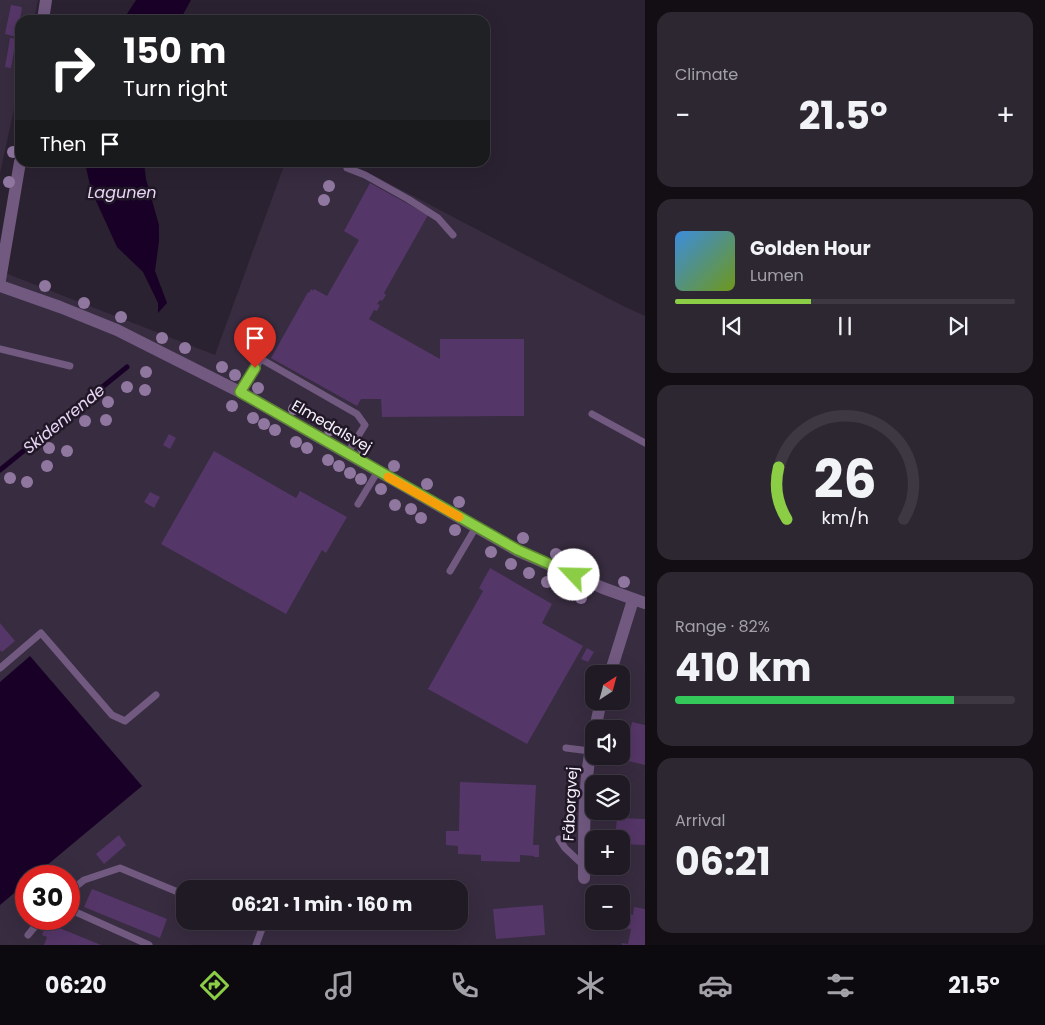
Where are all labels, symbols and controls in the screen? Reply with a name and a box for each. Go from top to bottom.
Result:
text: 150 m [123,26,226,75]
icon: right [40,35,105,100]
text: Climate [675,63,738,86]
text: Turn right [123,73,228,104]
text: 21.5° [799,89,888,142]
text: − [675,96,690,135]
text: + [996,96,1015,135]
icon: arrive [96,130,124,158]
text: Then [40,131,86,158]
water label: Lagunen [87,181,157,204]
text: Golden Hour [750,235,871,262]
text: Lumen [750,264,804,287]
icon: previous [718,312,746,340]
icon: pause [831,312,859,340]
icon: next [944,312,972,340]
pin [234,317,276,368]
icon: arrive [241,324,269,352]
water label: Skidenrende [18,379,110,459]
street label: Elmedalsvej [288,395,376,457]
text: 26 [814,443,876,516]
text: km/h [821,505,869,530]
position arrow [547,548,599,600]
text: Range · 82% [675,615,770,638]
text: 410 km [675,641,812,694]
north arrow [585,665,630,710]
map controls [585,665,630,930]
button: sound [585,720,630,765]
street label: Fåborgvej [558,766,582,842]
button: layers [585,775,630,820]
text: Arrival [675,809,725,832]
button: + [585,830,630,875]
text: 06:21 [675,835,771,888]
speed limit sign: 30 [15,865,80,930]
button: − [585,885,630,930]
text: 06:21 · 1 min · 160 m [232,891,412,918]
icon: directions [197,968,232,1003]
icon: music [322,968,357,1003]
icon: phone [447,968,482,1003]
icon: climate [573,968,608,1003]
icon: car [698,968,733,1003]
icon: filters [823,968,858,1003]
text: 06:20 [45,970,107,1001]
text: 21.5° [948,970,1000,1001]

